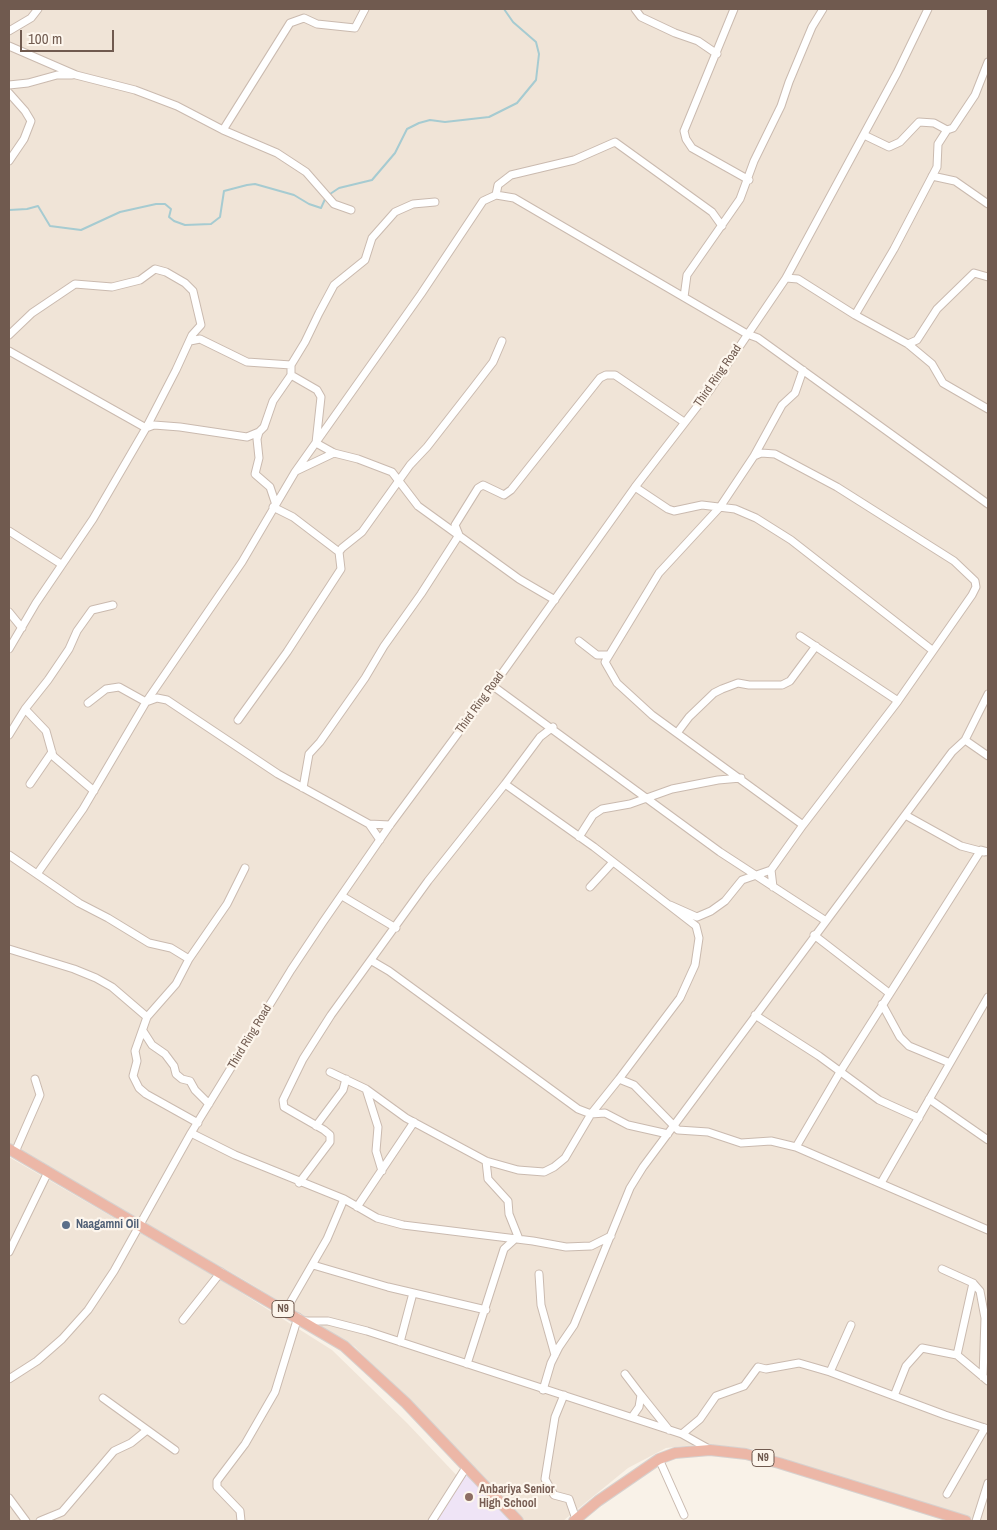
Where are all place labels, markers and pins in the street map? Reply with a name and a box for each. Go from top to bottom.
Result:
place label: Naagamni Oil [76,1218,139,1232]
marker: Naagamni Oil [60,1219,72,1231]
place label: Anbariya Senior High School [479,1483,554,1511]
marker: Anbariya Senior High School [463,1491,475,1503]

